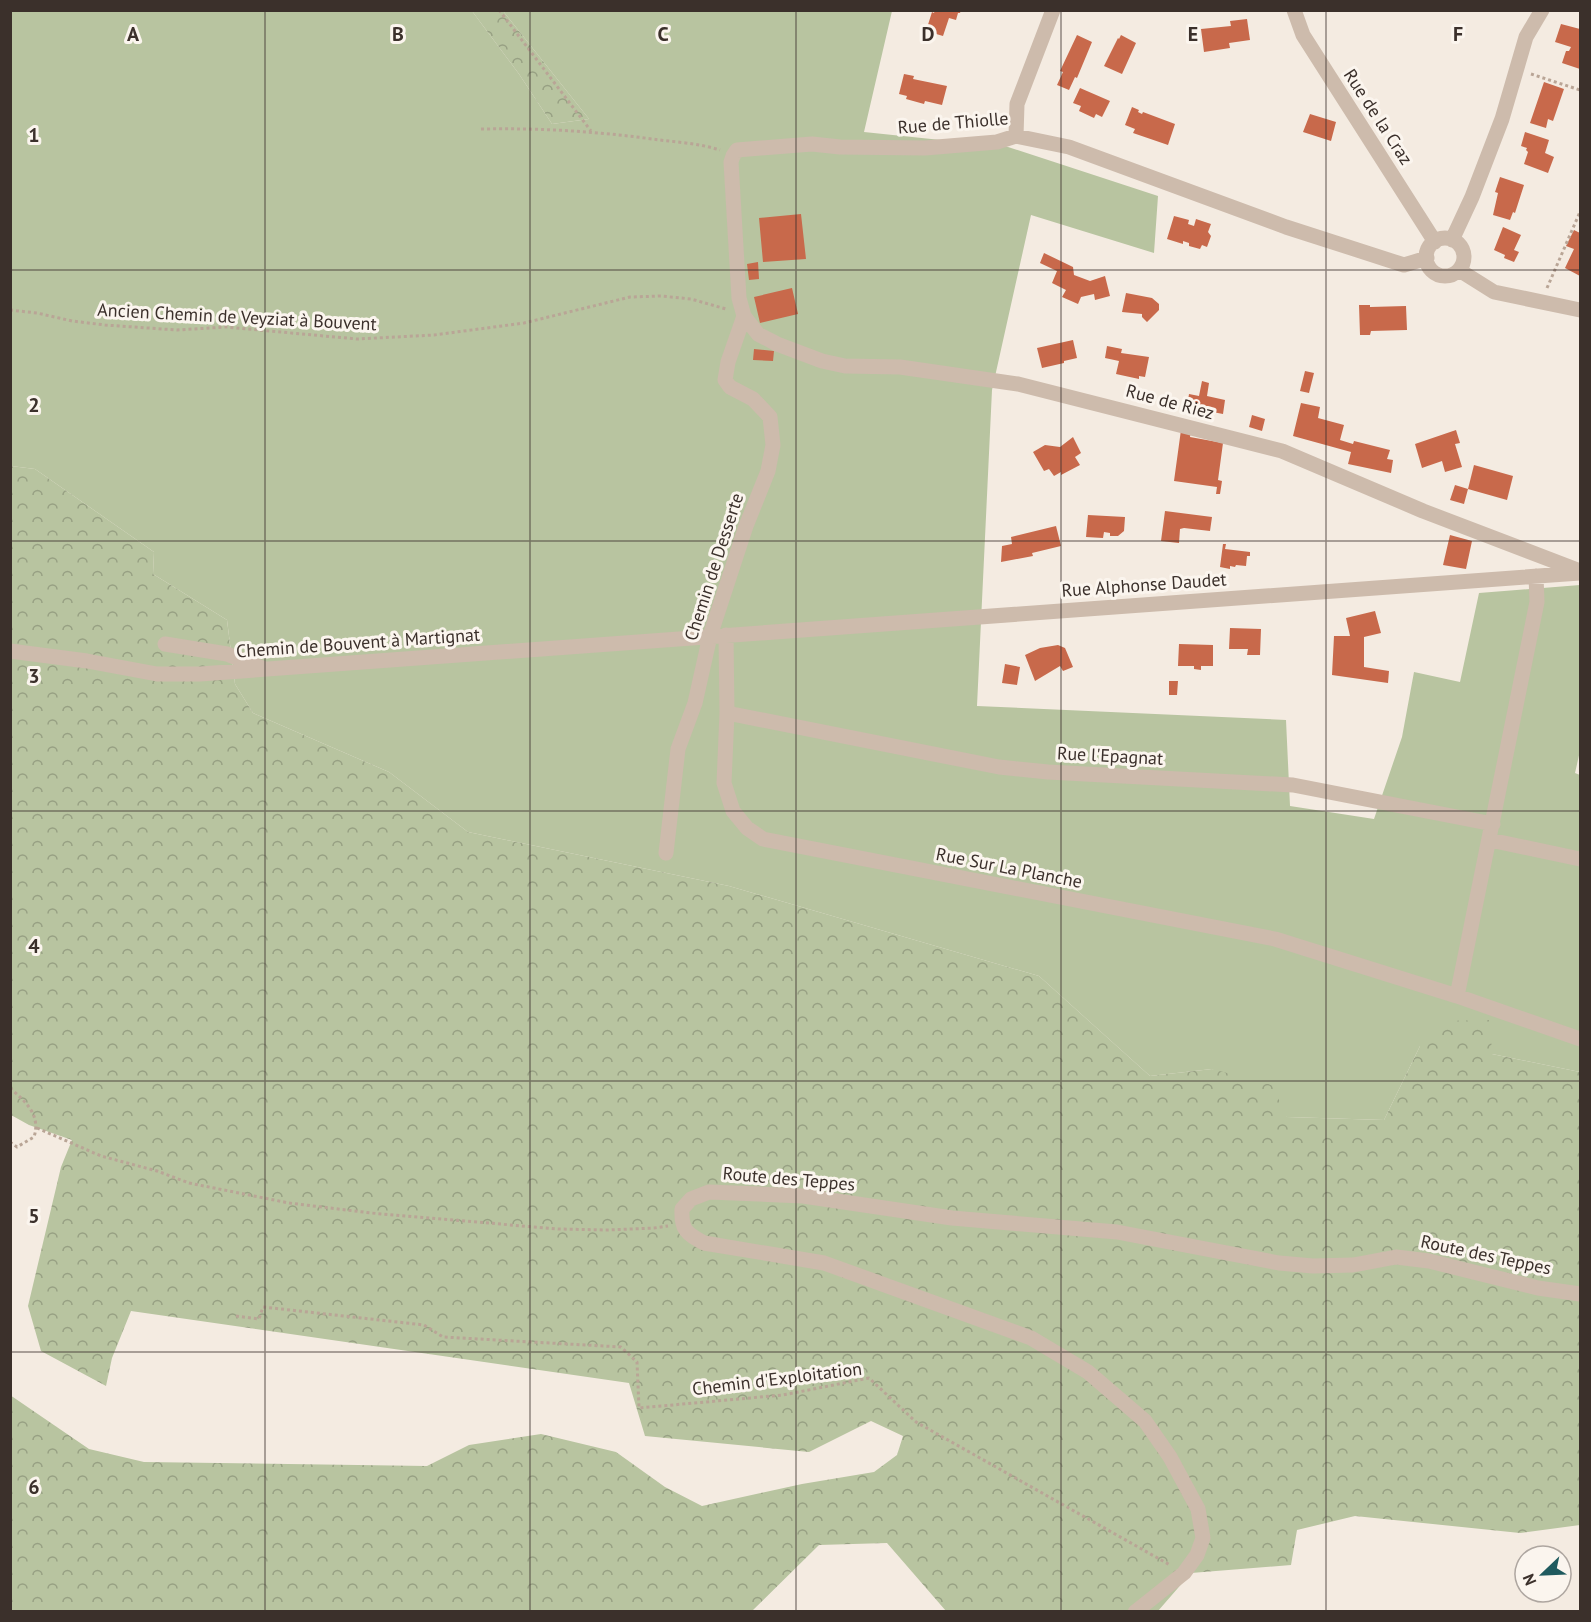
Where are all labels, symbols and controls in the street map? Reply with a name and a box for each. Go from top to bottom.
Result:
text: A [127,21,140,47]
text: B [392,21,404,47]
text: C [657,21,669,47]
text: D [922,21,935,47]
text: E [1188,21,1198,47]
text: F [1453,21,1463,47]
street label: Rue de la Craz [1339,64,1418,169]
street label: Rue de Thiolle [897,106,1009,139]
text: 1 [28,122,40,148]
street label: Ancien Chemin de Veyziat à Bouvent [97,298,377,335]
street label: Rue de Riez [1124,379,1217,424]
text: 2 [28,392,40,418]
street label: Chemin de Desserte [679,490,748,644]
street label: Rue Alphonse Daudet [1061,567,1227,602]
street label: Chemin de Bouvent à Martignat [235,623,481,662]
text: 3 [28,663,40,689]
street label: Rue l'Epagnat [1056,741,1164,770]
street label: Rue Sur La Planche [934,842,1084,893]
text: 4 [28,933,40,959]
street label: Route des Teppes [722,1161,856,1196]
text: 5 [28,1203,40,1229]
street label: Route des Teppes [1419,1229,1553,1280]
street label: Chemin d'Exploitation [691,1357,863,1400]
text: 6 [28,1474,40,1500]
north arrow [1513,1544,1573,1604]
text: N [1518,1571,1540,1589]

